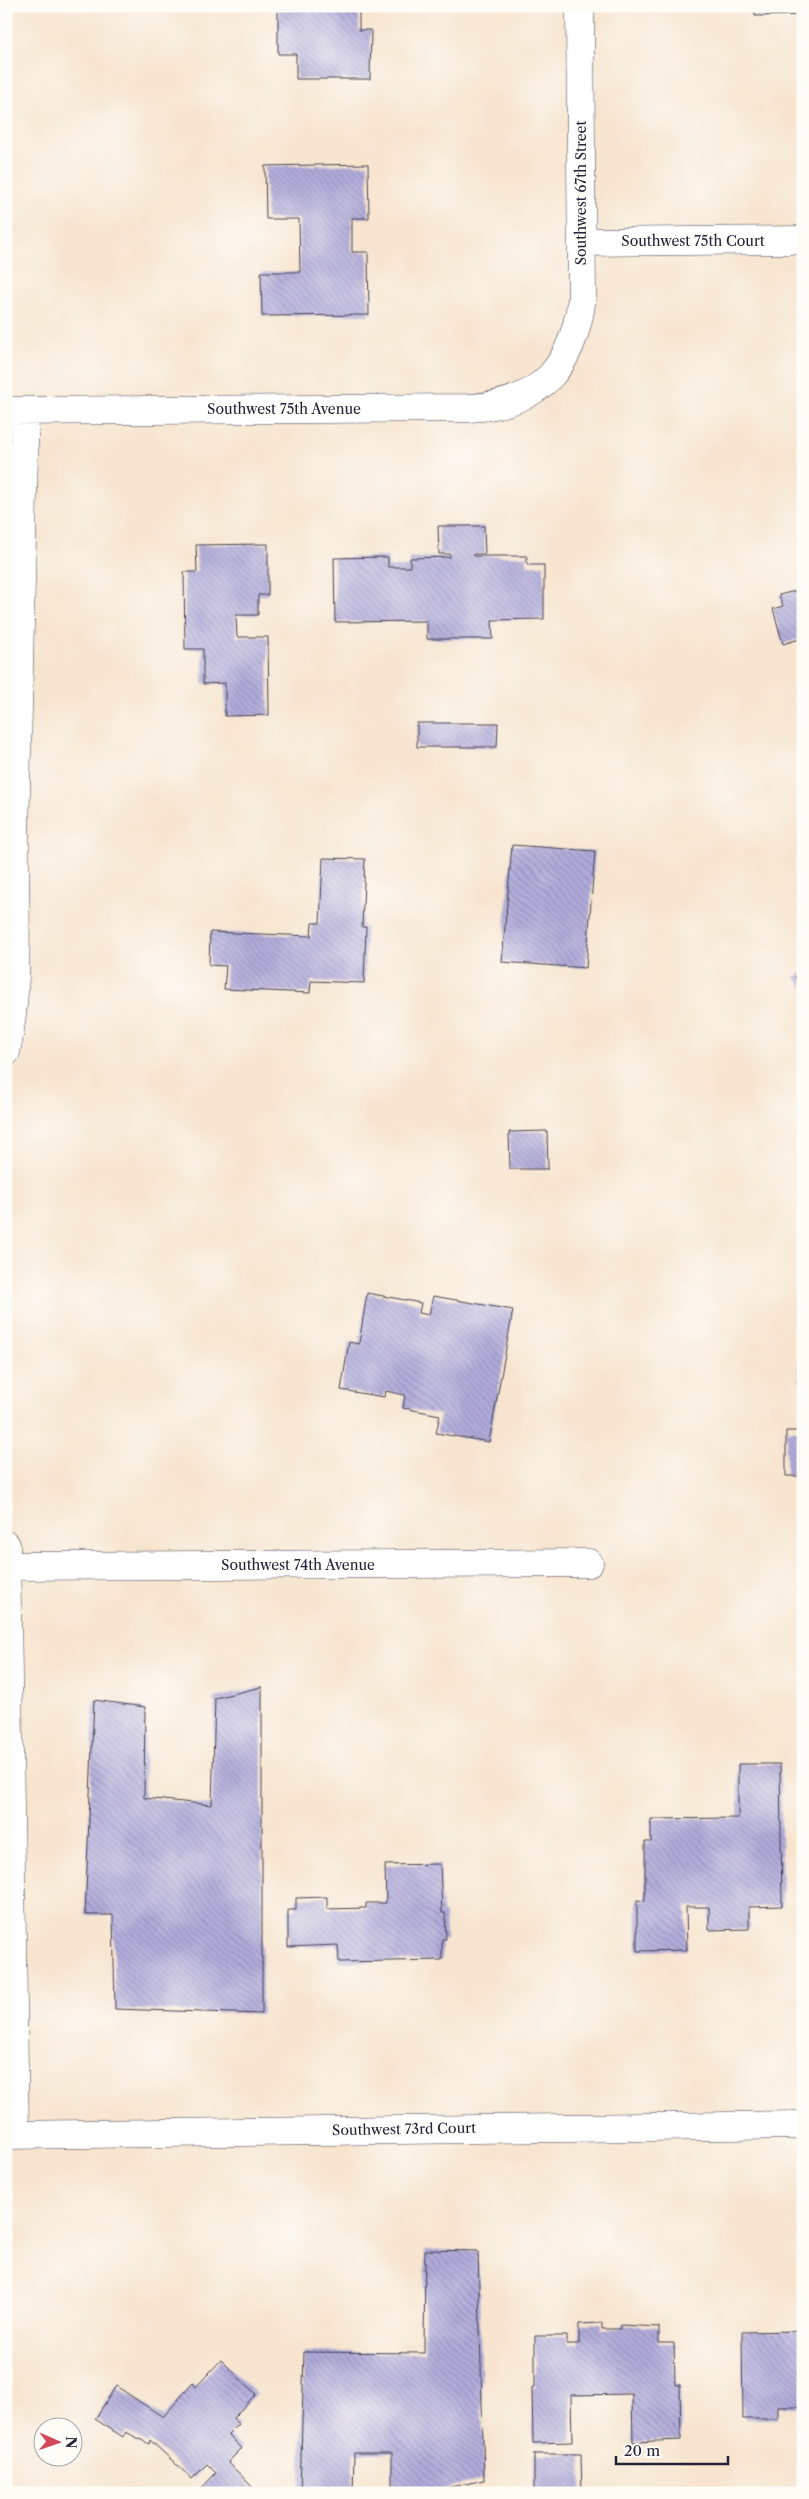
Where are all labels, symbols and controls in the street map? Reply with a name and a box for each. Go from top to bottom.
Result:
street label: Southwest 67th Street [572,121,590,265]
street label: Southwest 75th Court [621,232,765,250]
street label: Southwest 75th Avenue [207,400,361,418]
street label: Southwest 74th Avenue [221,1556,375,1574]
street label: Southwest 73rd Court [332,2119,476,2139]
north arrow [32,2416,82,2466]
scale bar [616,2434,729,2466]
text: N [62,2436,80,2449]
text: 20 m [624,2441,660,2460]

